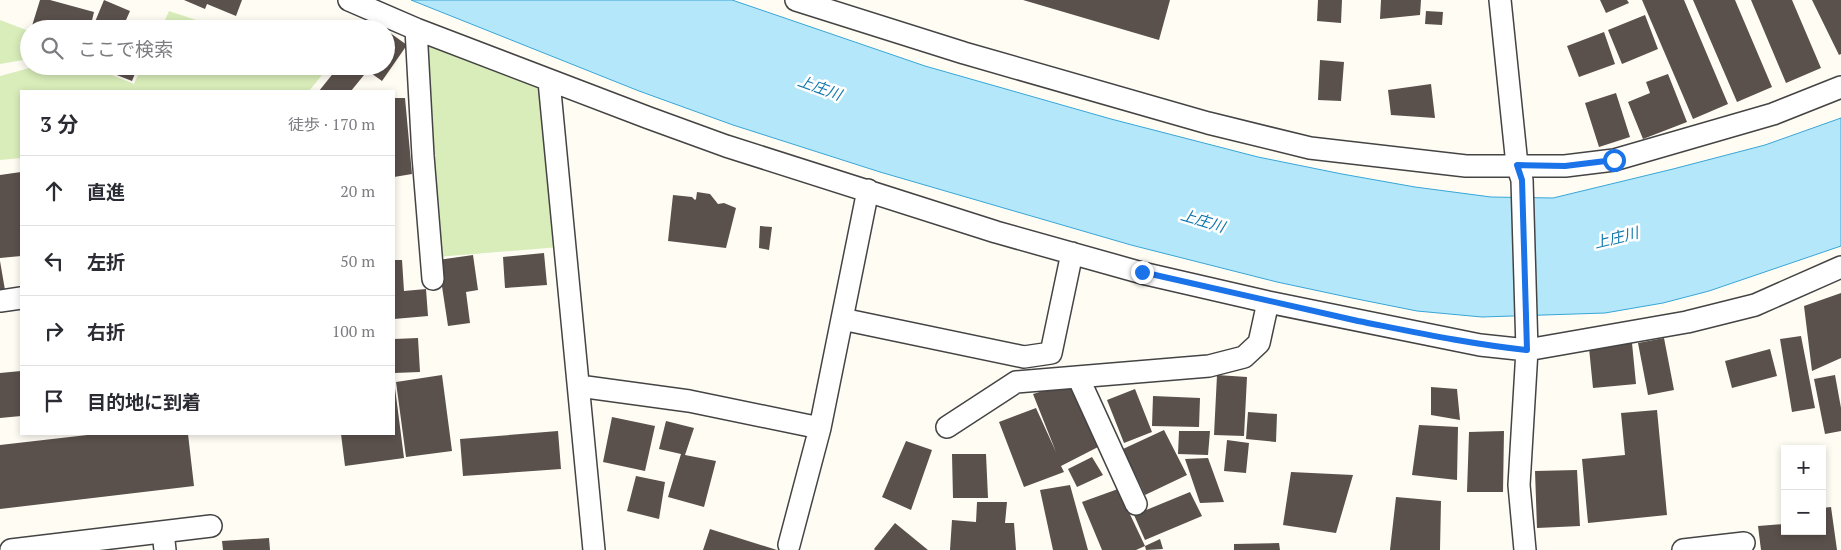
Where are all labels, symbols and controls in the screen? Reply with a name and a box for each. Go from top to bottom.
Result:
search box [20,20,395,75]
icon: search [38,34,66,62]
text: ここで検索 [78,36,173,61]
water label: 上庄川 [795,70,846,105]
text: 3 分 [40,110,79,138]
text: 徒歩 · 170 m [288,113,375,135]
route start [1603,149,1626,172]
icon: ahead [40,177,68,205]
text: 直進 [87,179,125,204]
text: 20 m [340,180,375,202]
water label: 上庄川 [1179,204,1229,237]
water label: 上庄川 [1592,221,1642,252]
icon: left [40,247,68,275]
text: 左折 [87,249,125,274]
text: 50 m [340,250,375,272]
route end [1131,261,1154,284]
icon: right [40,317,68,345]
text: 右折 [87,319,125,344]
text: 100 m [332,320,375,342]
icon: arrive [40,387,68,415]
text: 目的地に到着 [87,389,201,414]
map controls [1781,445,1826,535]
button: + [1781,445,1826,490]
button: − [1781,490,1826,535]

